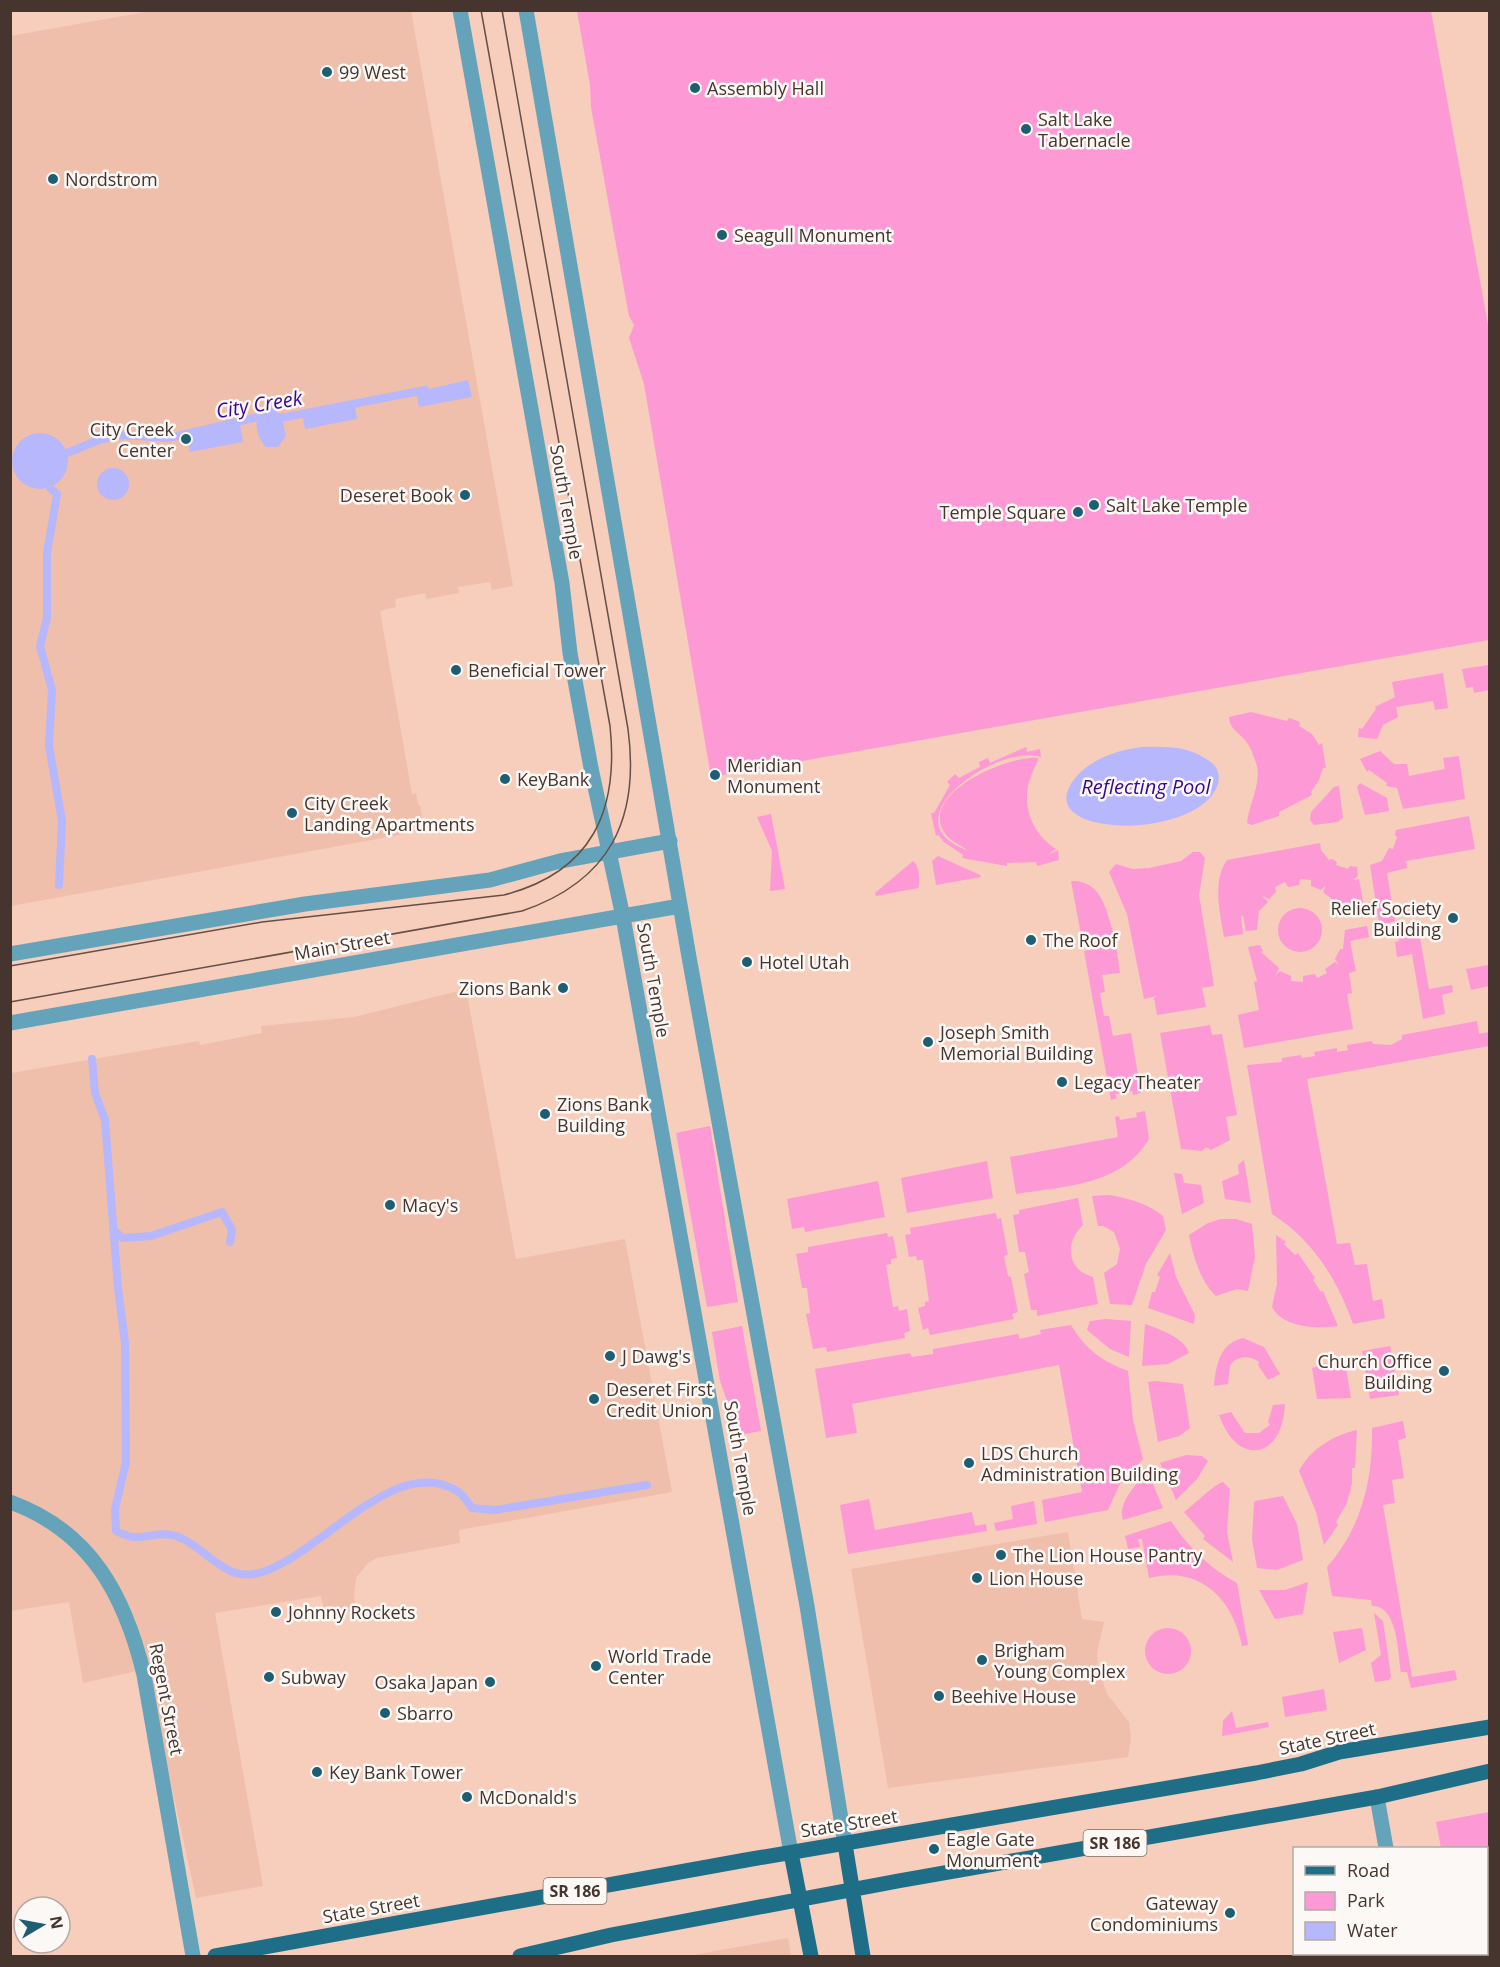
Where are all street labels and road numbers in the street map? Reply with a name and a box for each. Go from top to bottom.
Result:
street label: South Temple [545,443,589,561]
street label: South Temple [632,921,676,1039]
street label: Main Street [292,925,392,965]
street label: South Temple [719,1399,763,1517]
street label: Regent Street [144,1641,190,1757]
street label: State Street [1277,1716,1377,1760]
street label: State Street [799,1804,899,1842]
road number: SR 186 [1084,1830,1146,1856]
road number: SR 186 [544,1878,606,1904]
street label: State Street [321,1888,421,1928]

